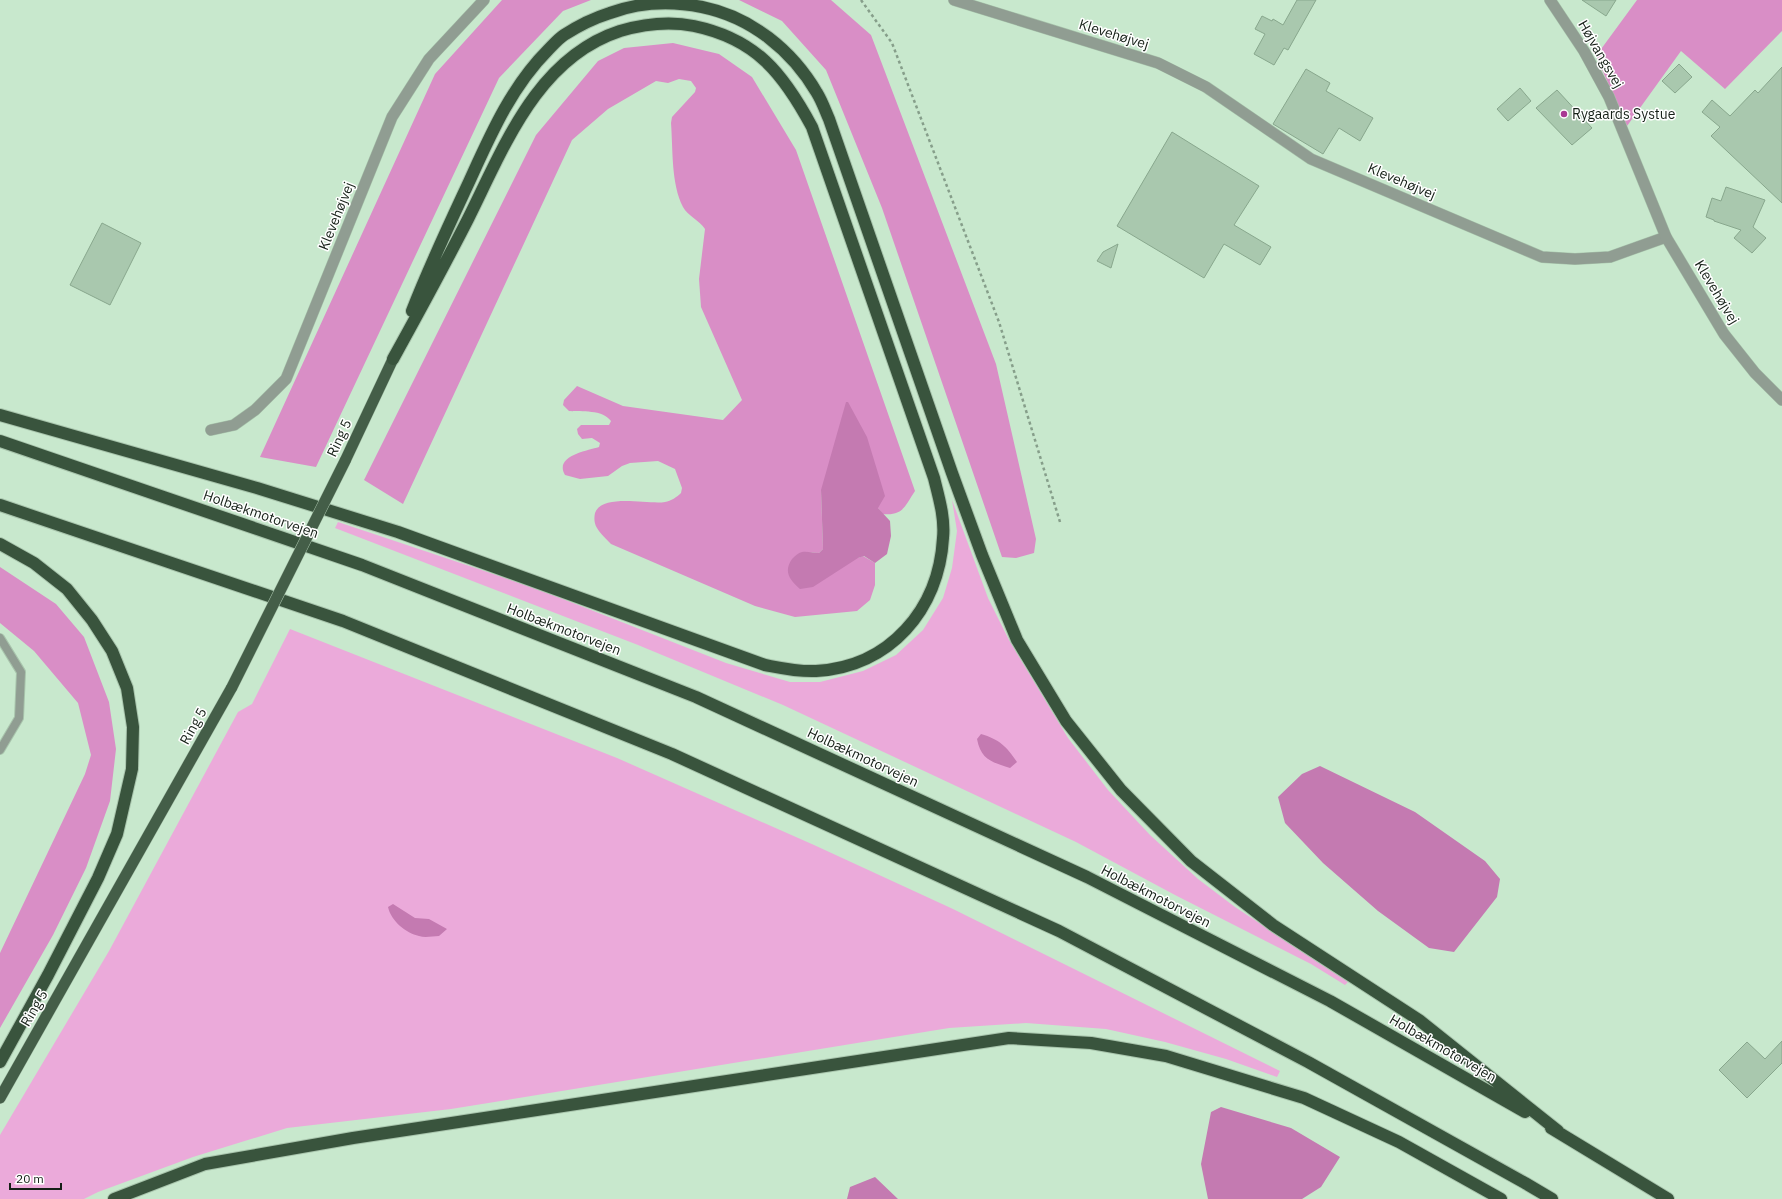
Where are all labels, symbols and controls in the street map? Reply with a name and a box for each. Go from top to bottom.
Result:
street label: Klevehøjvej [1077,15,1151,53]
street label: Højvangsvej [1574,17,1628,91]
place label: Rygaards Systue [1572,105,1676,123]
marker: Rygaards Systue [1559,109,1569,119]
street label: Klevehøjvej [1365,159,1439,203]
street label: Klevehøjvej [314,179,358,253]
street label: Klevehøjvej [1691,256,1743,328]
street label: Ring 5 [322,416,356,460]
street label: Holbækmotorvejen [201,486,321,542]
street label: Holbækmotorvejen [504,599,624,659]
street label: Ring 5 [176,704,210,748]
street label: Holbækmotorvejen [804,723,922,791]
street label: Holbækmotorvejen [1098,861,1214,931]
street label: Ring 5 [16,986,52,1030]
street label: Holbækmotorvejen [1386,1010,1500,1086]
scale bar [10,1165,61,1191]
text: 20 m [16,1171,44,1186]

